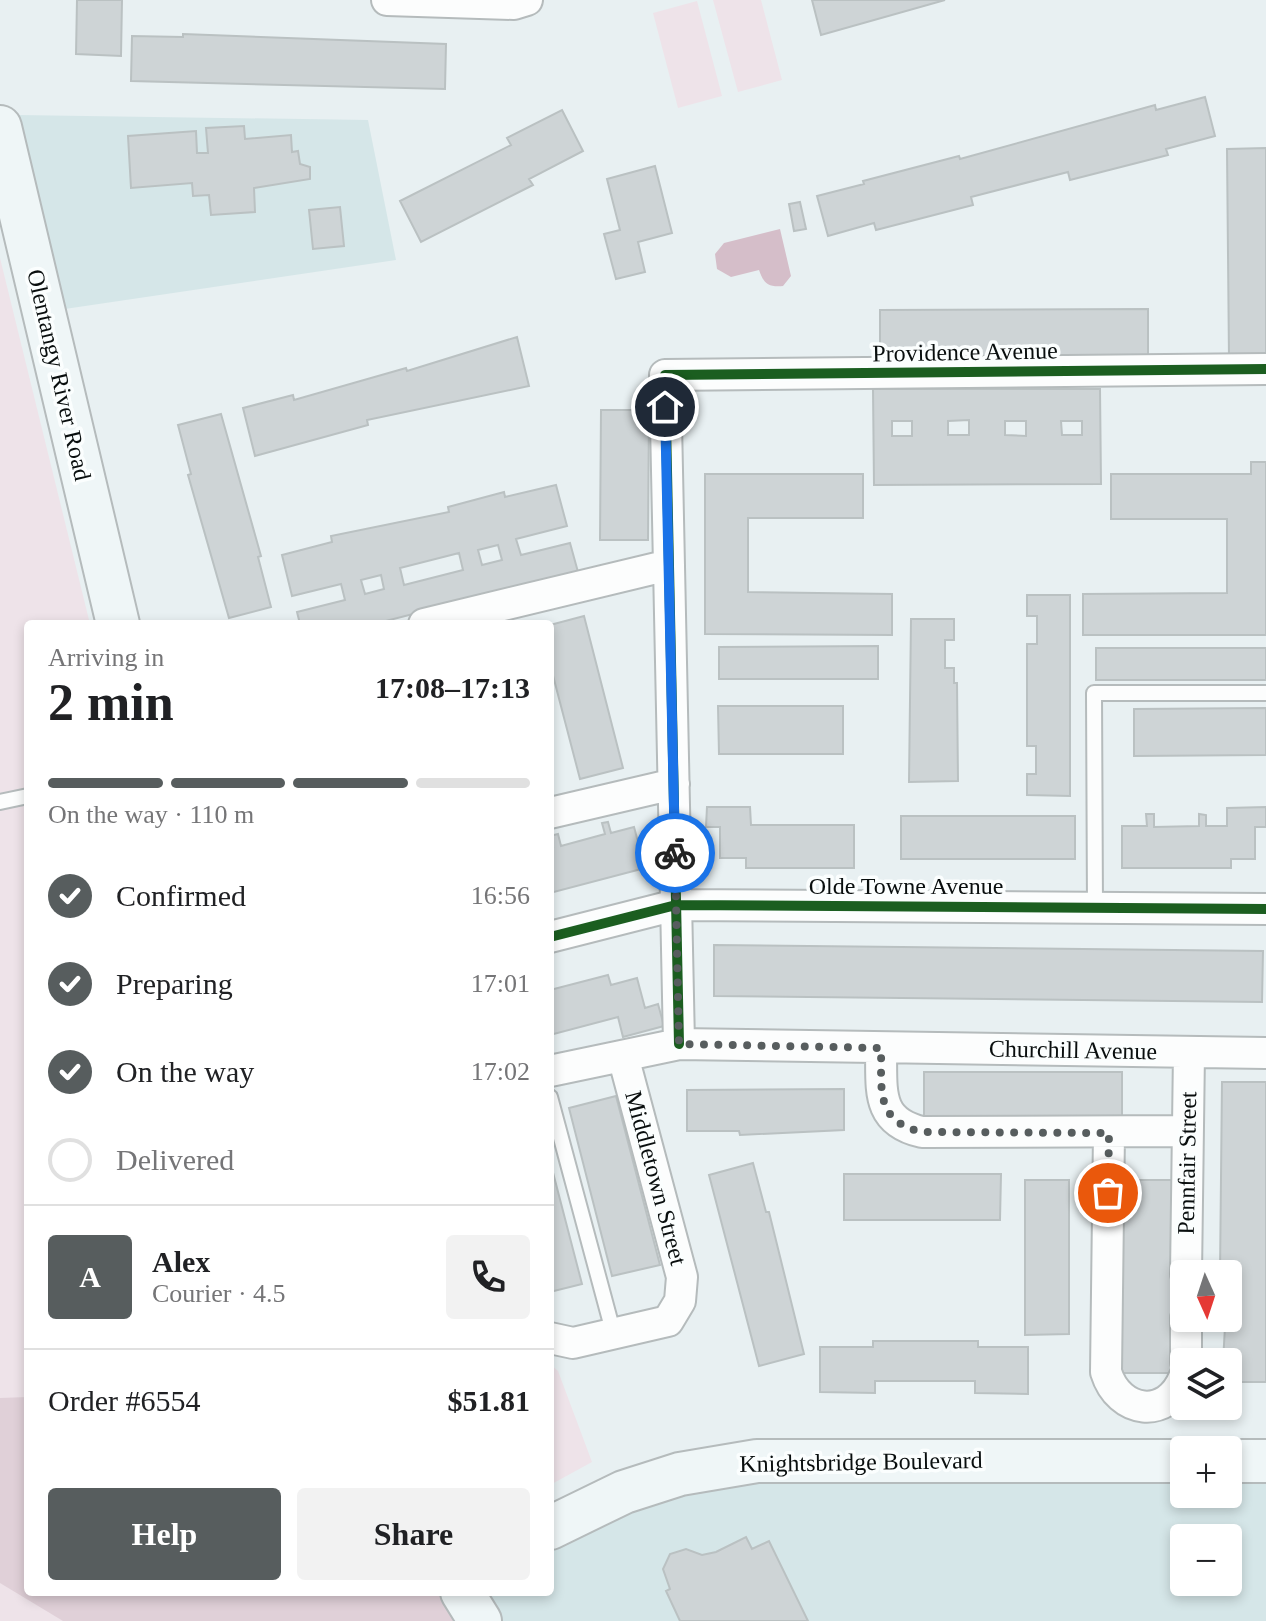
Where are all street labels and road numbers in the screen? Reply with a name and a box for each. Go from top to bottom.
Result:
street label: Olentangy River Road [22,267,96,483]
street label: Providence Avenue [872,337,1058,367]
street label: Olde Towne Avenue [809,873,1003,899]
street label: Churchill Avenue [989,1036,1157,1064]
street label: Middletown Street [620,1088,692,1268]
street label: Pennfair Street [1173,1091,1201,1235]
street label: Knightsbridge Boulevard [739,1447,983,1477]

